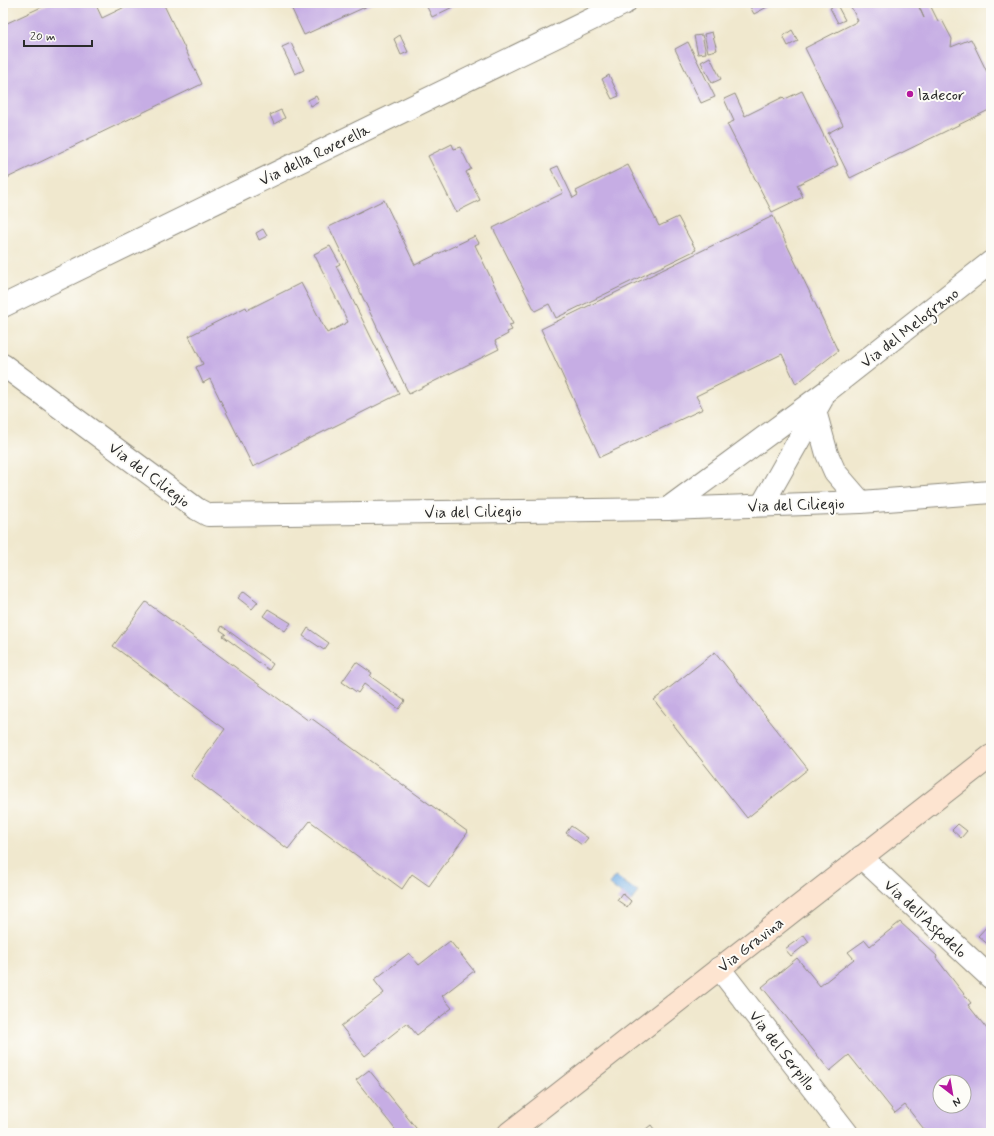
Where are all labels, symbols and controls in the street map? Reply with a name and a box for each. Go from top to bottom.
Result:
scale bar [24,22,92,48]
text: 20 m [30,29,56,45]
place label: ladecor [918,85,965,106]
marker: ladecor [905,89,915,99]
street label: Via della Roverella [256,119,374,191]
street label: Via del Melograno [856,283,964,374]
street label: Via del Ciliegio [104,438,194,513]
street label: Via del Ciliegio [747,493,845,518]
street label: Via del Ciliegio [424,501,522,524]
street label: Via dell'Asfodelo [877,875,971,965]
street label: Via Gravina [713,913,789,978]
street label: Via del Serpillo [744,1006,820,1096]
north arrow [932,1074,972,1114]
text: N [950,1094,963,1110]

